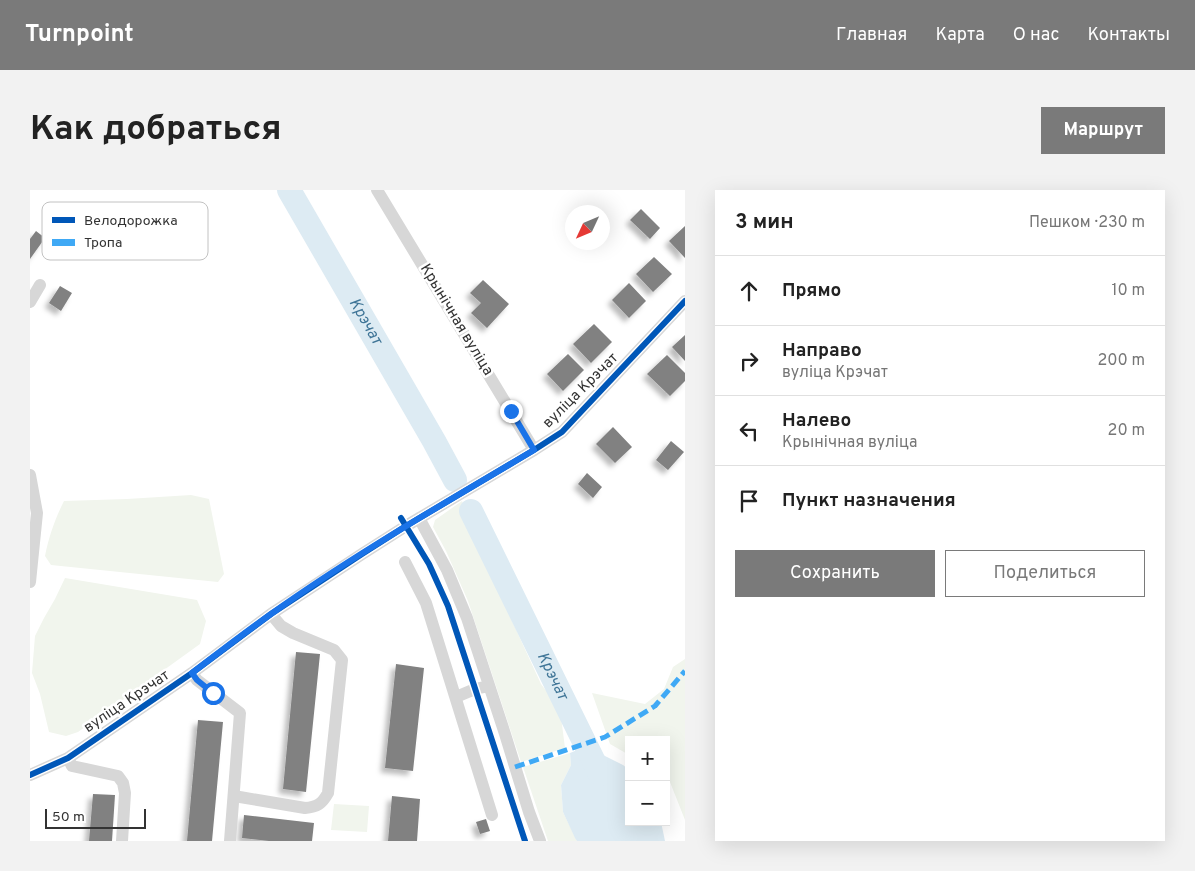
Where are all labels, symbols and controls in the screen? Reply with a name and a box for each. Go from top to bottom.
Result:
text: Turnpoint [25,20,134,50]
text: Главная [836,24,907,47]
text: Карта [935,24,985,47]
text: О нас [1013,24,1059,47]
text: Контакты [1087,24,1170,47]
button: Маршрут [1041,107,1165,154]
text: Как добраться [30,108,282,152]
legend [42,202,208,260]
north arrow [565,205,610,250]
text: 3 мин [735,209,794,236]
text: Велодорожка [84,213,178,230]
text: Пешком · 230 m [1029,213,1145,233]
text: Тропа [84,235,122,252]
street label: Крынічная вуліца [415,261,497,379]
icon: ahead [735,277,763,305]
text: Прямо [782,279,841,303]
text: 10 m [1111,281,1145,301]
water label: Крэчат [344,295,387,350]
text: Направо [782,339,862,363]
icon: right [735,347,763,375]
street label: вуліца Крэчат [539,349,623,433]
text: 200 m [1097,351,1145,371]
text: вуліца Крэчат [782,363,888,383]
route end [500,400,523,423]
text: Налево [782,409,851,433]
icon: left [735,417,763,445]
text: 20 m [1108,421,1145,441]
text: Крынічная вуліца [782,433,917,453]
icon: arrive [735,487,763,515]
text: Пункт назначения [782,489,956,513]
button: Сохранить [735,550,935,597]
button: Поделиться [945,550,1145,597]
water label: Крэчат [532,649,573,705]
street label: вуліца Крэчат [80,666,174,738]
route start [202,682,225,705]
map controls [625,736,670,826]
button: + [625,736,670,781]
button: − [625,781,670,826]
scale bar [45,806,146,829]
text: 50 m [52,809,85,826]

